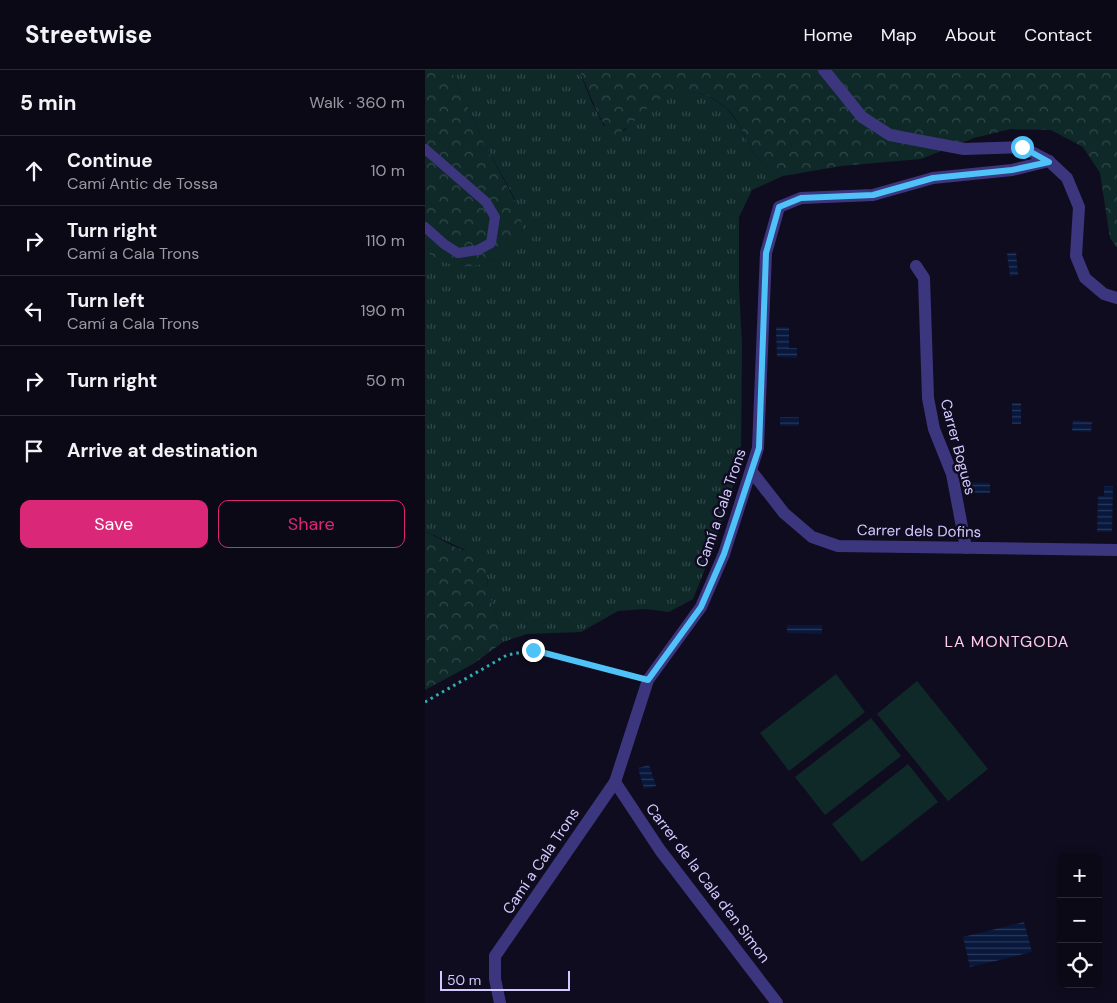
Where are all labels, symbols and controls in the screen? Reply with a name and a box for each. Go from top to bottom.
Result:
text: Streetwise [25,19,152,50]
text: Home [803,23,853,47]
text: Map [881,23,917,47]
text: About [945,23,996,47]
text: Contact [1024,23,1092,47]
text: 5 min [20,89,76,117]
text: Walk · 360 m [309,92,405,113]
route start [1011,136,1034,159]
text: Continue [67,148,153,173]
icon: ahead [20,157,48,185]
text: 10 m [371,160,405,181]
text: Camí Antic de Tossa [67,173,218,194]
text: Turn right [67,218,157,243]
icon: right [20,227,48,255]
text: 110 m [366,230,405,251]
text: Camí a Cala Trons [67,243,199,264]
text: Turn left [67,288,145,313]
icon: left [20,297,48,325]
text: 190 m [361,300,405,321]
text: Camí a Cala Trons [67,313,199,334]
icon: right [20,367,48,395]
text: Turn right [67,368,157,393]
text: 50 m [366,370,405,391]
street label: Carrer Bogues [936,397,980,497]
icon: arrive [20,437,48,465]
text: Arrive at destination [67,438,258,463]
street label: Camí a Cala Trons [691,446,751,570]
button: Save [20,500,208,548]
button: Share [218,500,405,548]
street label: Carrer dels Dofins [857,520,981,542]
district label: LA MONTGODA [945,631,1069,652]
route end [522,639,545,662]
street label: Carrer de la Cala d'en Simon [641,799,775,967]
street label: Camí a Cala Trons [498,804,584,918]
map controls [1057,853,1102,988]
button: + [1057,853,1102,898]
button: − [1057,898,1102,943]
button: locate [1057,943,1102,988]
scale bar [440,968,570,991]
text: 50 m [447,971,481,989]

